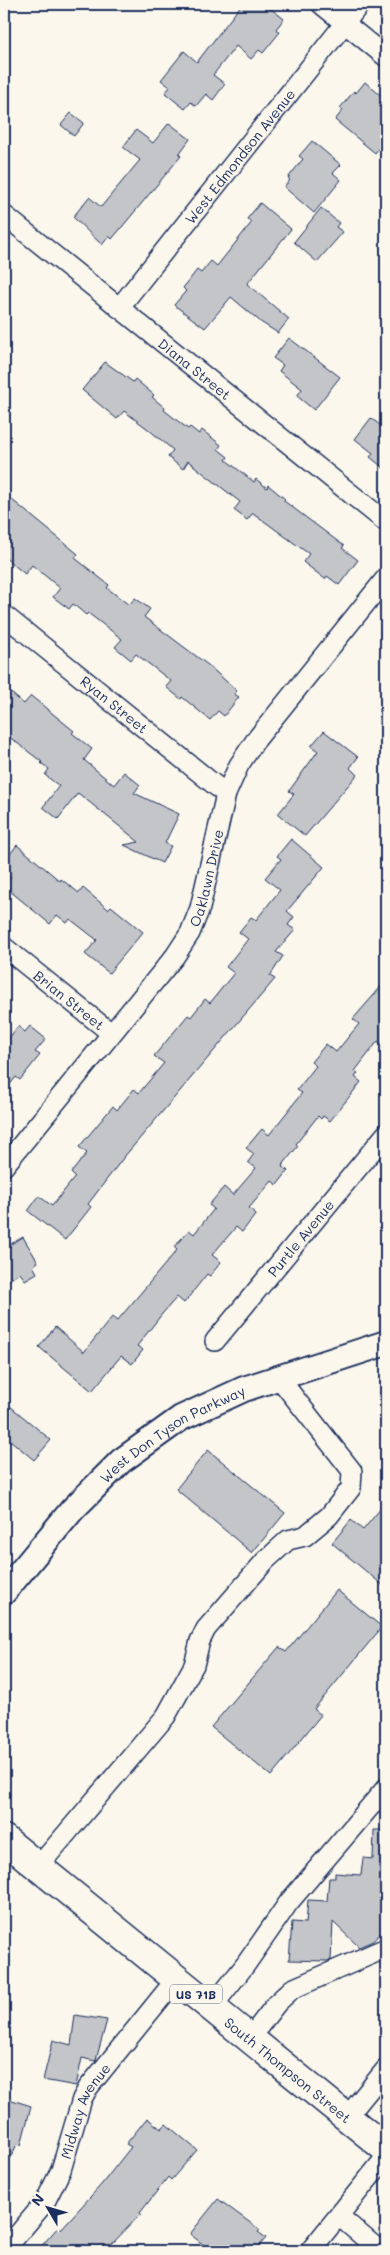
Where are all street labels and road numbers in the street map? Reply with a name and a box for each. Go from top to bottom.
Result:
street label: West Edmondson Avenue [180,85,299,227]
street label: Diana Street [155,333,235,404]
street label: Ryan Street [77,671,152,737]
street label: Oaklawn Drive [184,827,227,929]
street label: Brian Street [30,965,109,1034]
street label: Purtle Avenue [263,1195,338,1280]
street label: West Don Tyson Parkway [95,1380,248,1487]
road number: US 71B [170,1985,222,2004]
street label: South Thompson Street [221,2012,356,2127]
street label: Midway Avenue [55,2059,114,2161]

